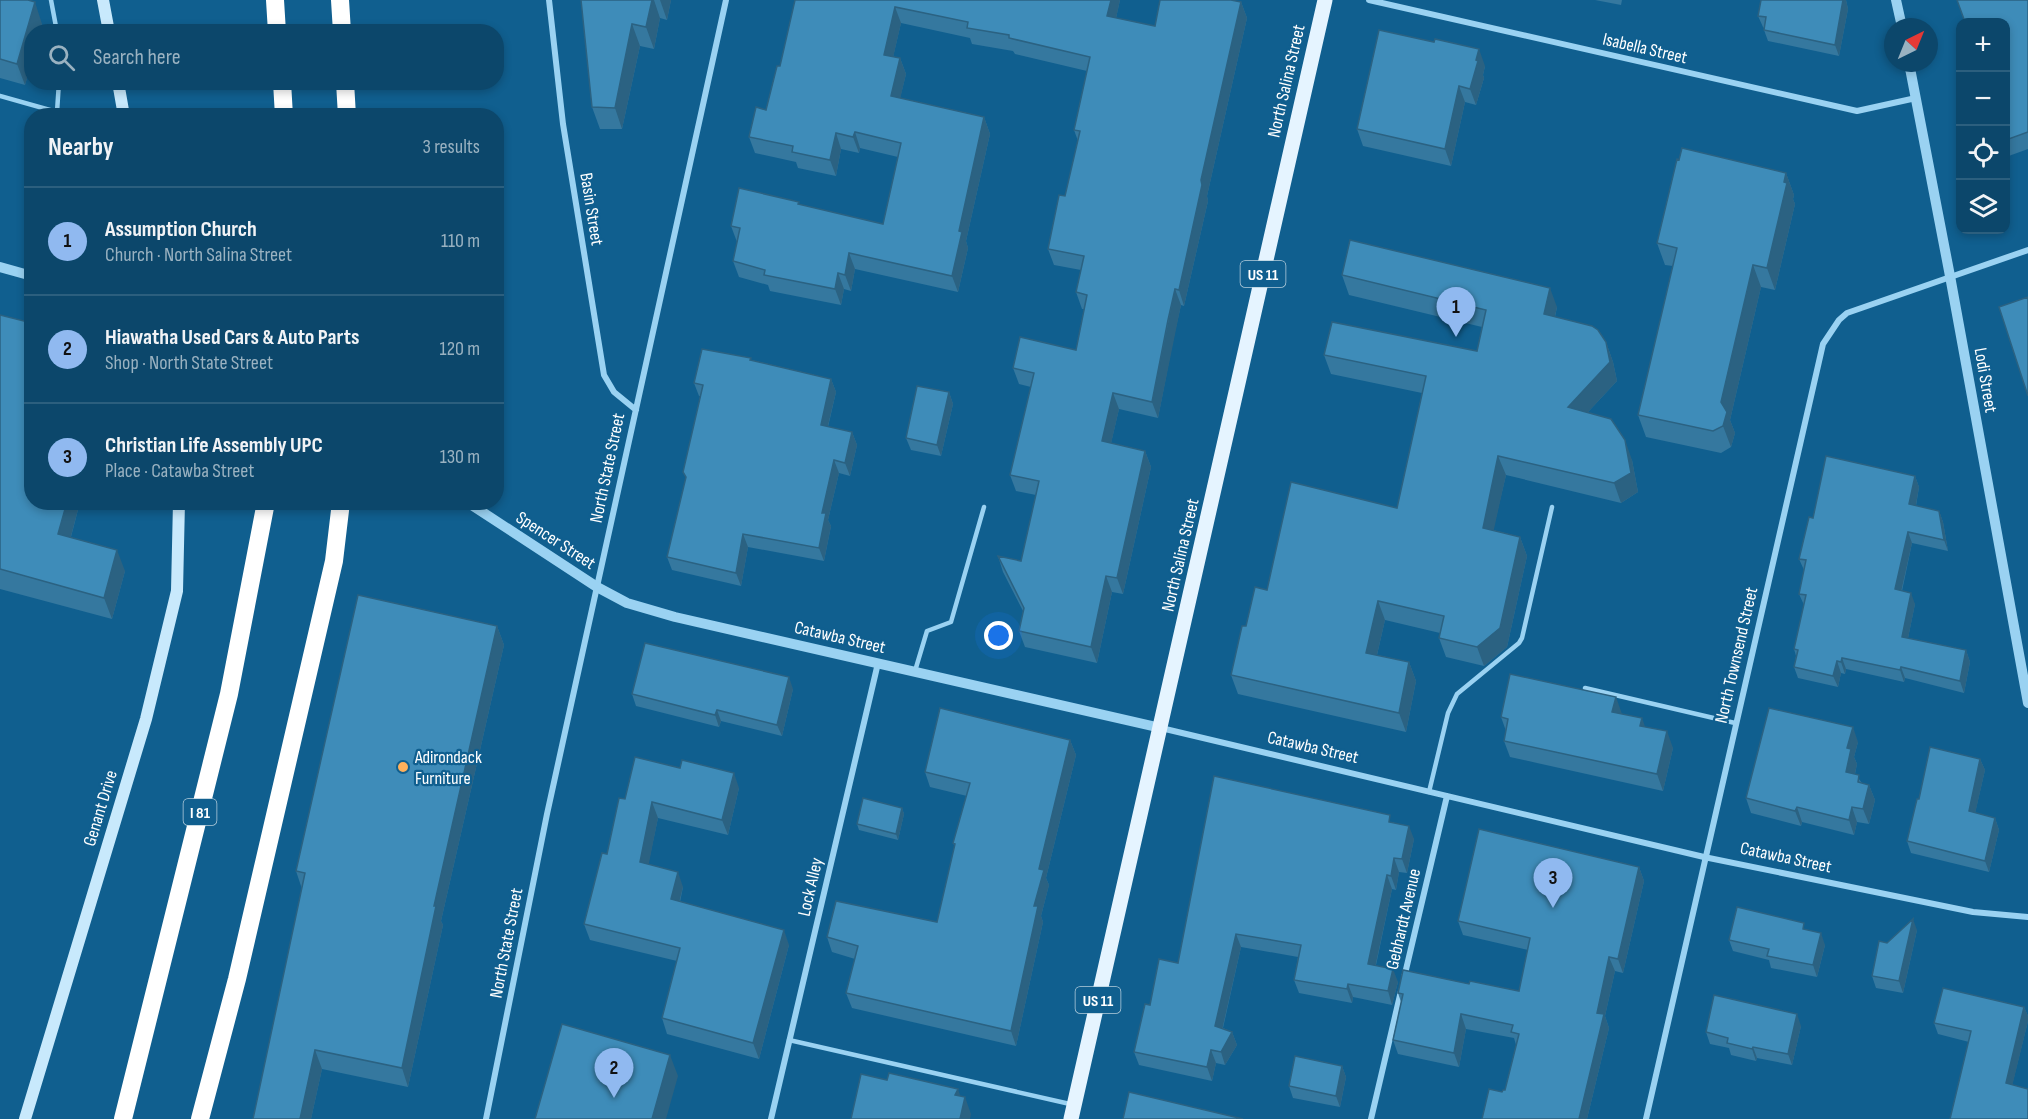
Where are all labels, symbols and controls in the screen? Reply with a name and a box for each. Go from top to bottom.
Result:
north arrow [1884,18,1938,72]
map controls [1956,18,2010,234]
button: + [1956,18,2010,72]
street label: North Salina Street [1263,22,1310,140]
search box [24,24,504,90]
street label: Isabella Street [1601,29,1690,69]
icon: search [45,41,78,74]
text: Search here [93,44,180,71]
button: − [1956,72,2010,126]
button: locate [1956,126,2010,180]
text: Nearby [48,132,114,163]
text: 3 results [423,135,480,159]
street label: Basin Street [575,171,608,247]
button: layers [1956,180,2010,234]
text: Assumption Church [105,216,257,243]
text: 1 [64,229,71,253]
text: 110 m [441,229,480,253]
text: Church · North Salina Street [105,243,292,267]
road number: US 11 [1240,261,1286,287]
pin: 1 [1436,288,1476,337]
text: Hiawatha Used Cars & Auto Parts [105,324,359,351]
text: 2 [63,337,72,361]
text: 120 m [440,337,480,361]
street label: Lodi Street [1969,346,2002,415]
text: Shop · North State Street [105,351,273,375]
street label: North State Street [586,411,629,525]
text: Christian Life Assembly UPC [105,432,323,459]
text: 3 [63,445,72,469]
text: 130 m [440,445,480,469]
text: Place · Catawba Street [105,459,254,483]
street label: North Salina Street [1157,496,1204,614]
street label: Spencer Street [512,507,600,574]
street label: North Townsend Street [1711,584,1762,725]
street label: Catawba Street [792,617,888,658]
your location [984,621,1013,650]
street label: Catawba Street [1265,727,1361,768]
place label: Adirondack Furniture [414,747,482,789]
marker: Adirondack Furniture [396,760,410,774]
street label: Genant Drive [79,768,122,849]
road number: I 81 [184,799,216,825]
street label: Catawba Street [1738,838,1834,878]
street label: Lock Alley [794,856,827,918]
pin: 3 [1534,858,1572,908]
street label: Gebhardt Avenue [1382,867,1425,972]
street label: North State Street [486,886,528,1000]
road number: US 11 [1076,987,1120,1013]
pin: 2 [594,1048,634,1098]

